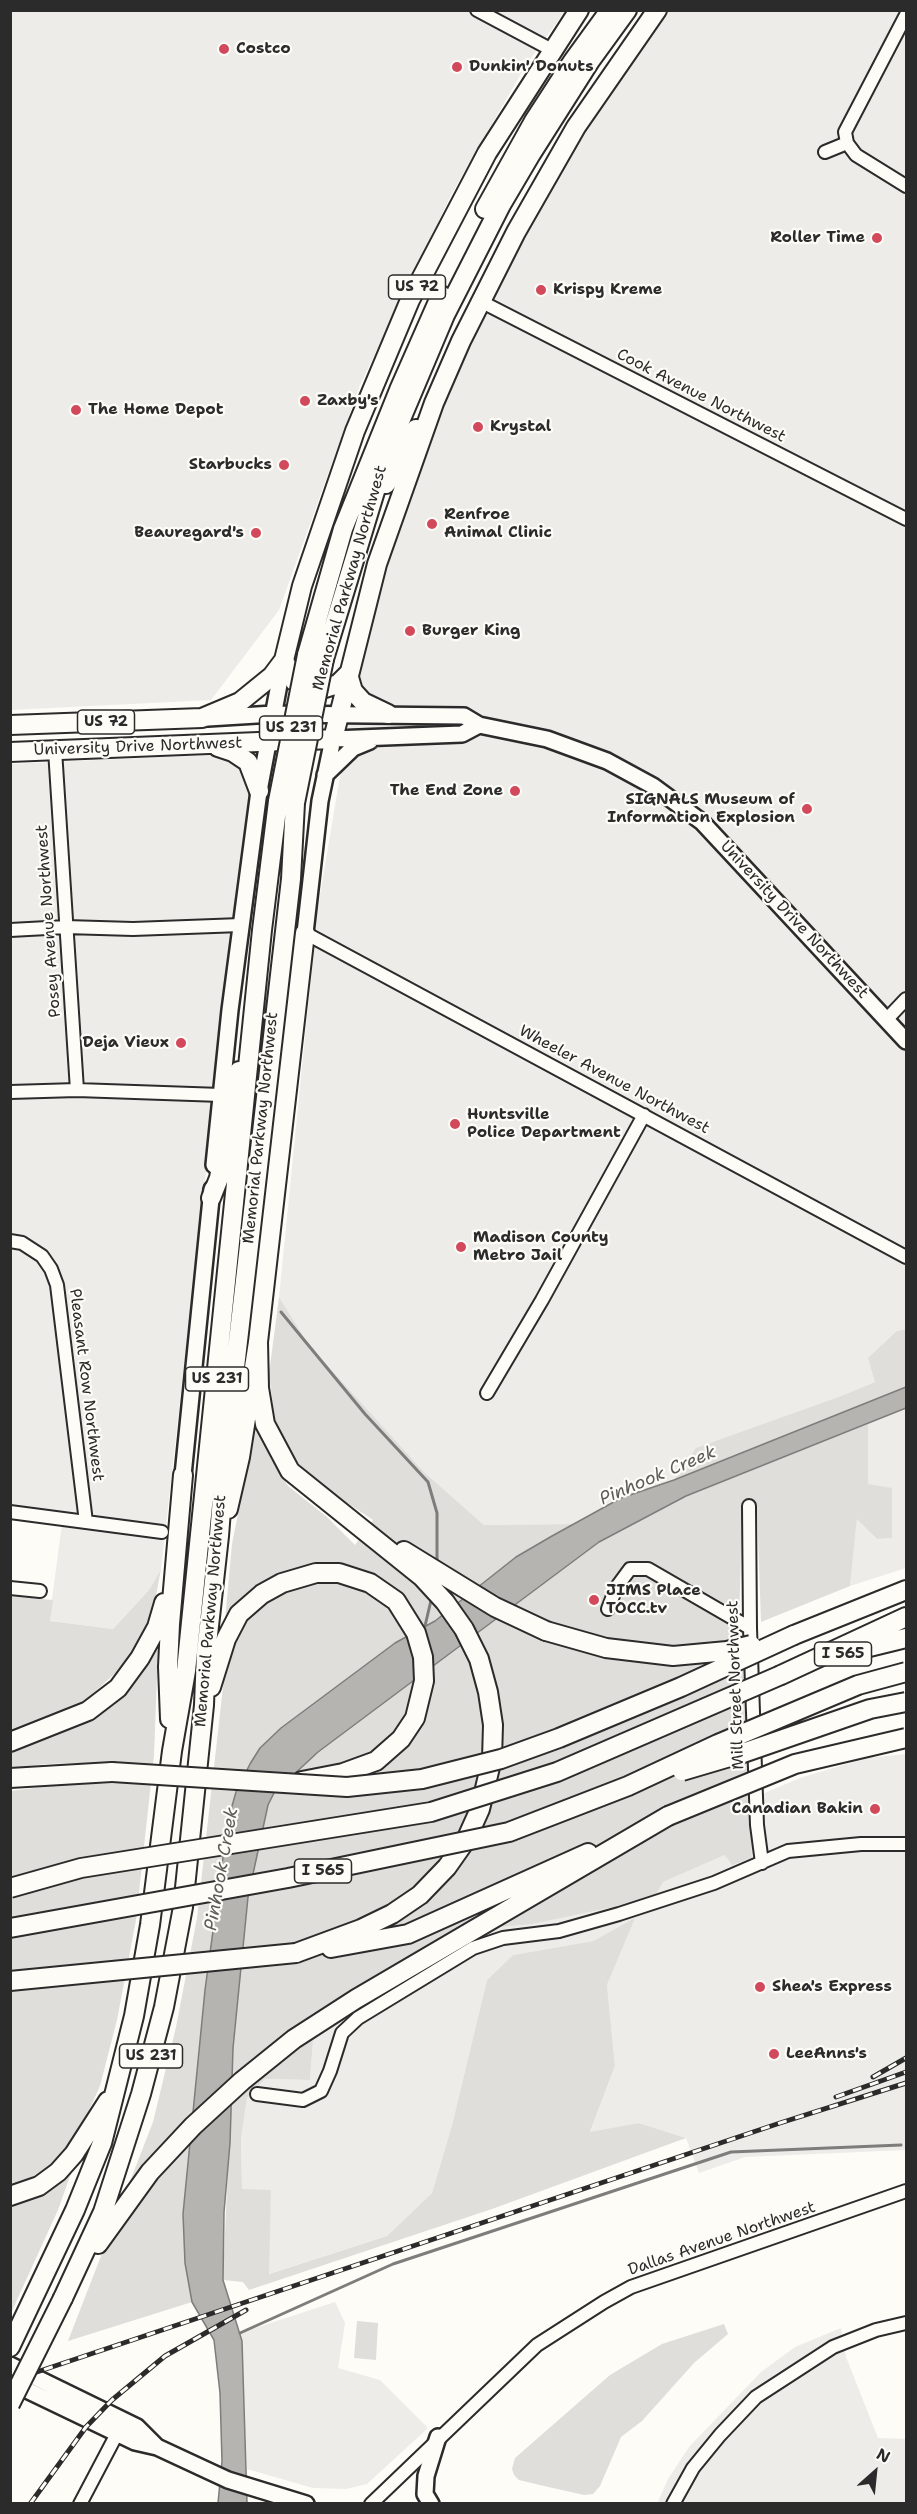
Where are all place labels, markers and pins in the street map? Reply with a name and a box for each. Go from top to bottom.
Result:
place label: Costco [236,39,291,59]
marker: Costco [217,42,231,56]
place label: Dunkin' Donuts [469,57,594,77]
marker: Dunkin' Donuts [450,60,464,74]
place label: Roller Time [770,228,865,248]
marker: Roller Time [870,231,884,245]
place label: Krispy Kreme [553,280,662,300]
marker: Krispy Kreme [534,283,548,297]
place label: Zaxby's [317,391,379,411]
marker: Zaxby's [298,394,312,408]
place label: The Home Depot [88,400,224,420]
marker: The Home Depot [69,403,83,417]
place label: Krystal [490,417,551,437]
marker: Krystal [471,420,485,434]
place label: Starbucks [189,455,272,475]
marker: Starbucks [277,458,291,472]
place label: Renfroe Animal Clinic [444,505,552,543]
marker: Renfroe Animal Clinic [425,517,439,531]
place label: Beauregard's [134,523,244,543]
marker: Beauregard's [249,526,263,540]
place label: Burger King [422,621,520,641]
marker: Burger King [403,624,417,638]
place label: The End Zone [390,781,503,801]
marker: The End Zone [508,784,522,798]
place label: SIGNALS Museum of Information Explosion [607,790,795,828]
marker: SIGNALS Museum of Information Explosion [800,802,814,816]
place label: Deja Vieux [83,1033,169,1053]
marker: Deja Vieux [174,1036,188,1050]
place label: Huntsville Police Department [467,1105,621,1143]
marker: Huntsville Police Department [448,1117,462,1131]
place label: Madison County Metro Jail [473,1228,609,1266]
marker: Madison County Metro Jail [454,1240,468,1254]
place label: JIMS Place TOCC.tv [606,1581,701,1619]
marker: JIMS Place TOCC.tv [587,1593,601,1607]
place label: Canadian Bakin [732,1799,863,1819]
marker: Canadian Bakin [868,1802,882,1816]
place label: Shea's Express [772,1977,892,1997]
marker: Shea's Express [753,1980,767,1994]
place label: LeeAnns's [786,2044,867,2064]
marker: LeeAnns's [767,2047,781,2061]

